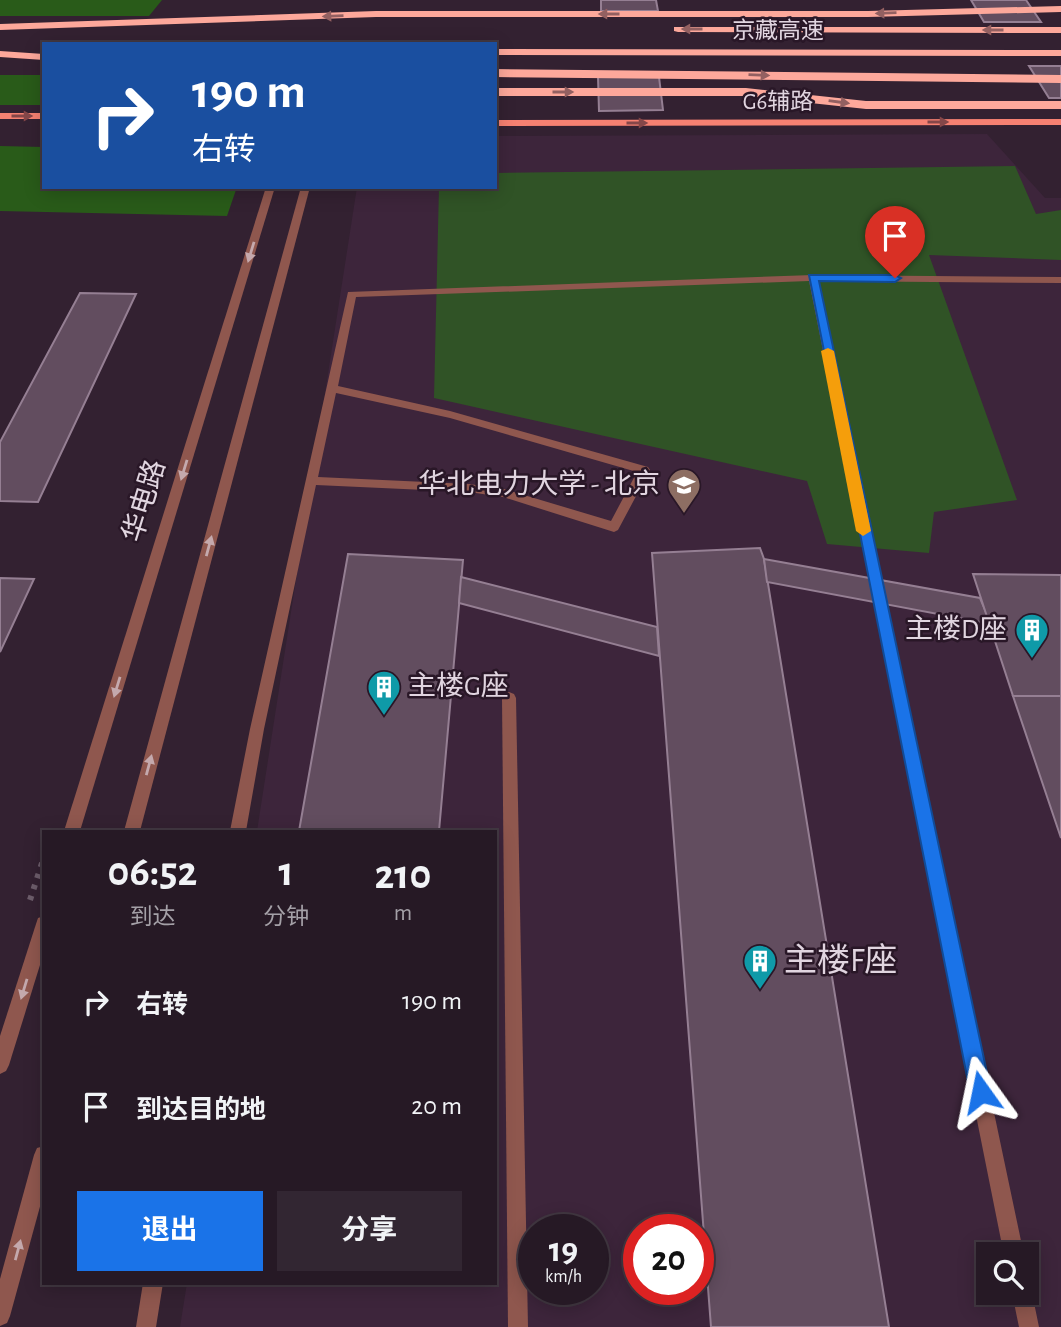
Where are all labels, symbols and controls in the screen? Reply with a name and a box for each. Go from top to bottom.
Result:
one-way arrow [598,8,620,20]
one-way arrow [874,8,896,19]
one-way arrow [321,10,343,21]
street label: 京藏高速 [732,18,824,43]
one-way arrow [681,23,703,35]
one-way arrow [982,24,1004,36]
text: 190 m [192,68,306,117]
icon: right [77,70,168,161]
one-way arrow [749,70,771,81]
one-way arrow [553,86,575,98]
street label: G6辅路 [743,89,813,114]
one-way arrow [829,96,851,107]
one-way arrow [11,110,33,122]
one-way arrow [927,116,949,128]
one-way arrow [626,117,648,129]
text: 右转 [192,134,256,166]
pin [865,206,925,278]
icon: arrive [876,217,914,255]
one-way arrow [246,242,256,263]
street label: 华电路 [117,456,171,545]
one-way arrow [178,460,189,481]
school or university icon: 华北电力大学 - 北京 [665,466,703,515]
place label: 华北电力大学 - 北京 [418,469,660,499]
one-way arrow [204,535,215,557]
building icon: 主楼D座 [1013,611,1051,660]
place label: 主楼D座 [905,614,1007,644]
building icon: 主楼G座 [365,668,403,717]
place label: 主楼G座 [408,671,509,701]
one-way arrow [111,677,121,698]
one-way arrow [145,755,155,776]
text: 06:52 [108,851,197,893]
text: 1 [278,851,294,893]
text: 210 [375,854,431,896]
text: m [394,902,412,925]
text: 到达 [129,906,175,929]
text: 分钟 [263,906,309,929]
building icon: 主楼F座 [741,942,779,991]
place label: 主楼F座 [784,943,897,978]
one-way arrow [18,979,28,1000]
icon: right [77,983,115,1021]
text: 190 m [402,988,462,1014]
text: 右转 [136,992,188,1018]
position arrow [944,1055,1018,1129]
icon: arrive [77,1088,115,1126]
text: 20 m [411,1093,462,1119]
text: 到达目的地 [136,1097,266,1123]
button: 退出 [77,1191,263,1271]
button: 分享 [277,1191,462,1271]
speed limit sign: 20 [623,1214,714,1305]
text: 19 [549,1233,578,1268]
one-way arrow [13,1239,24,1261]
map controls [976,1242,1039,1305]
button: search [976,1242,1039,1305]
text: km/h [545,1268,582,1286]

